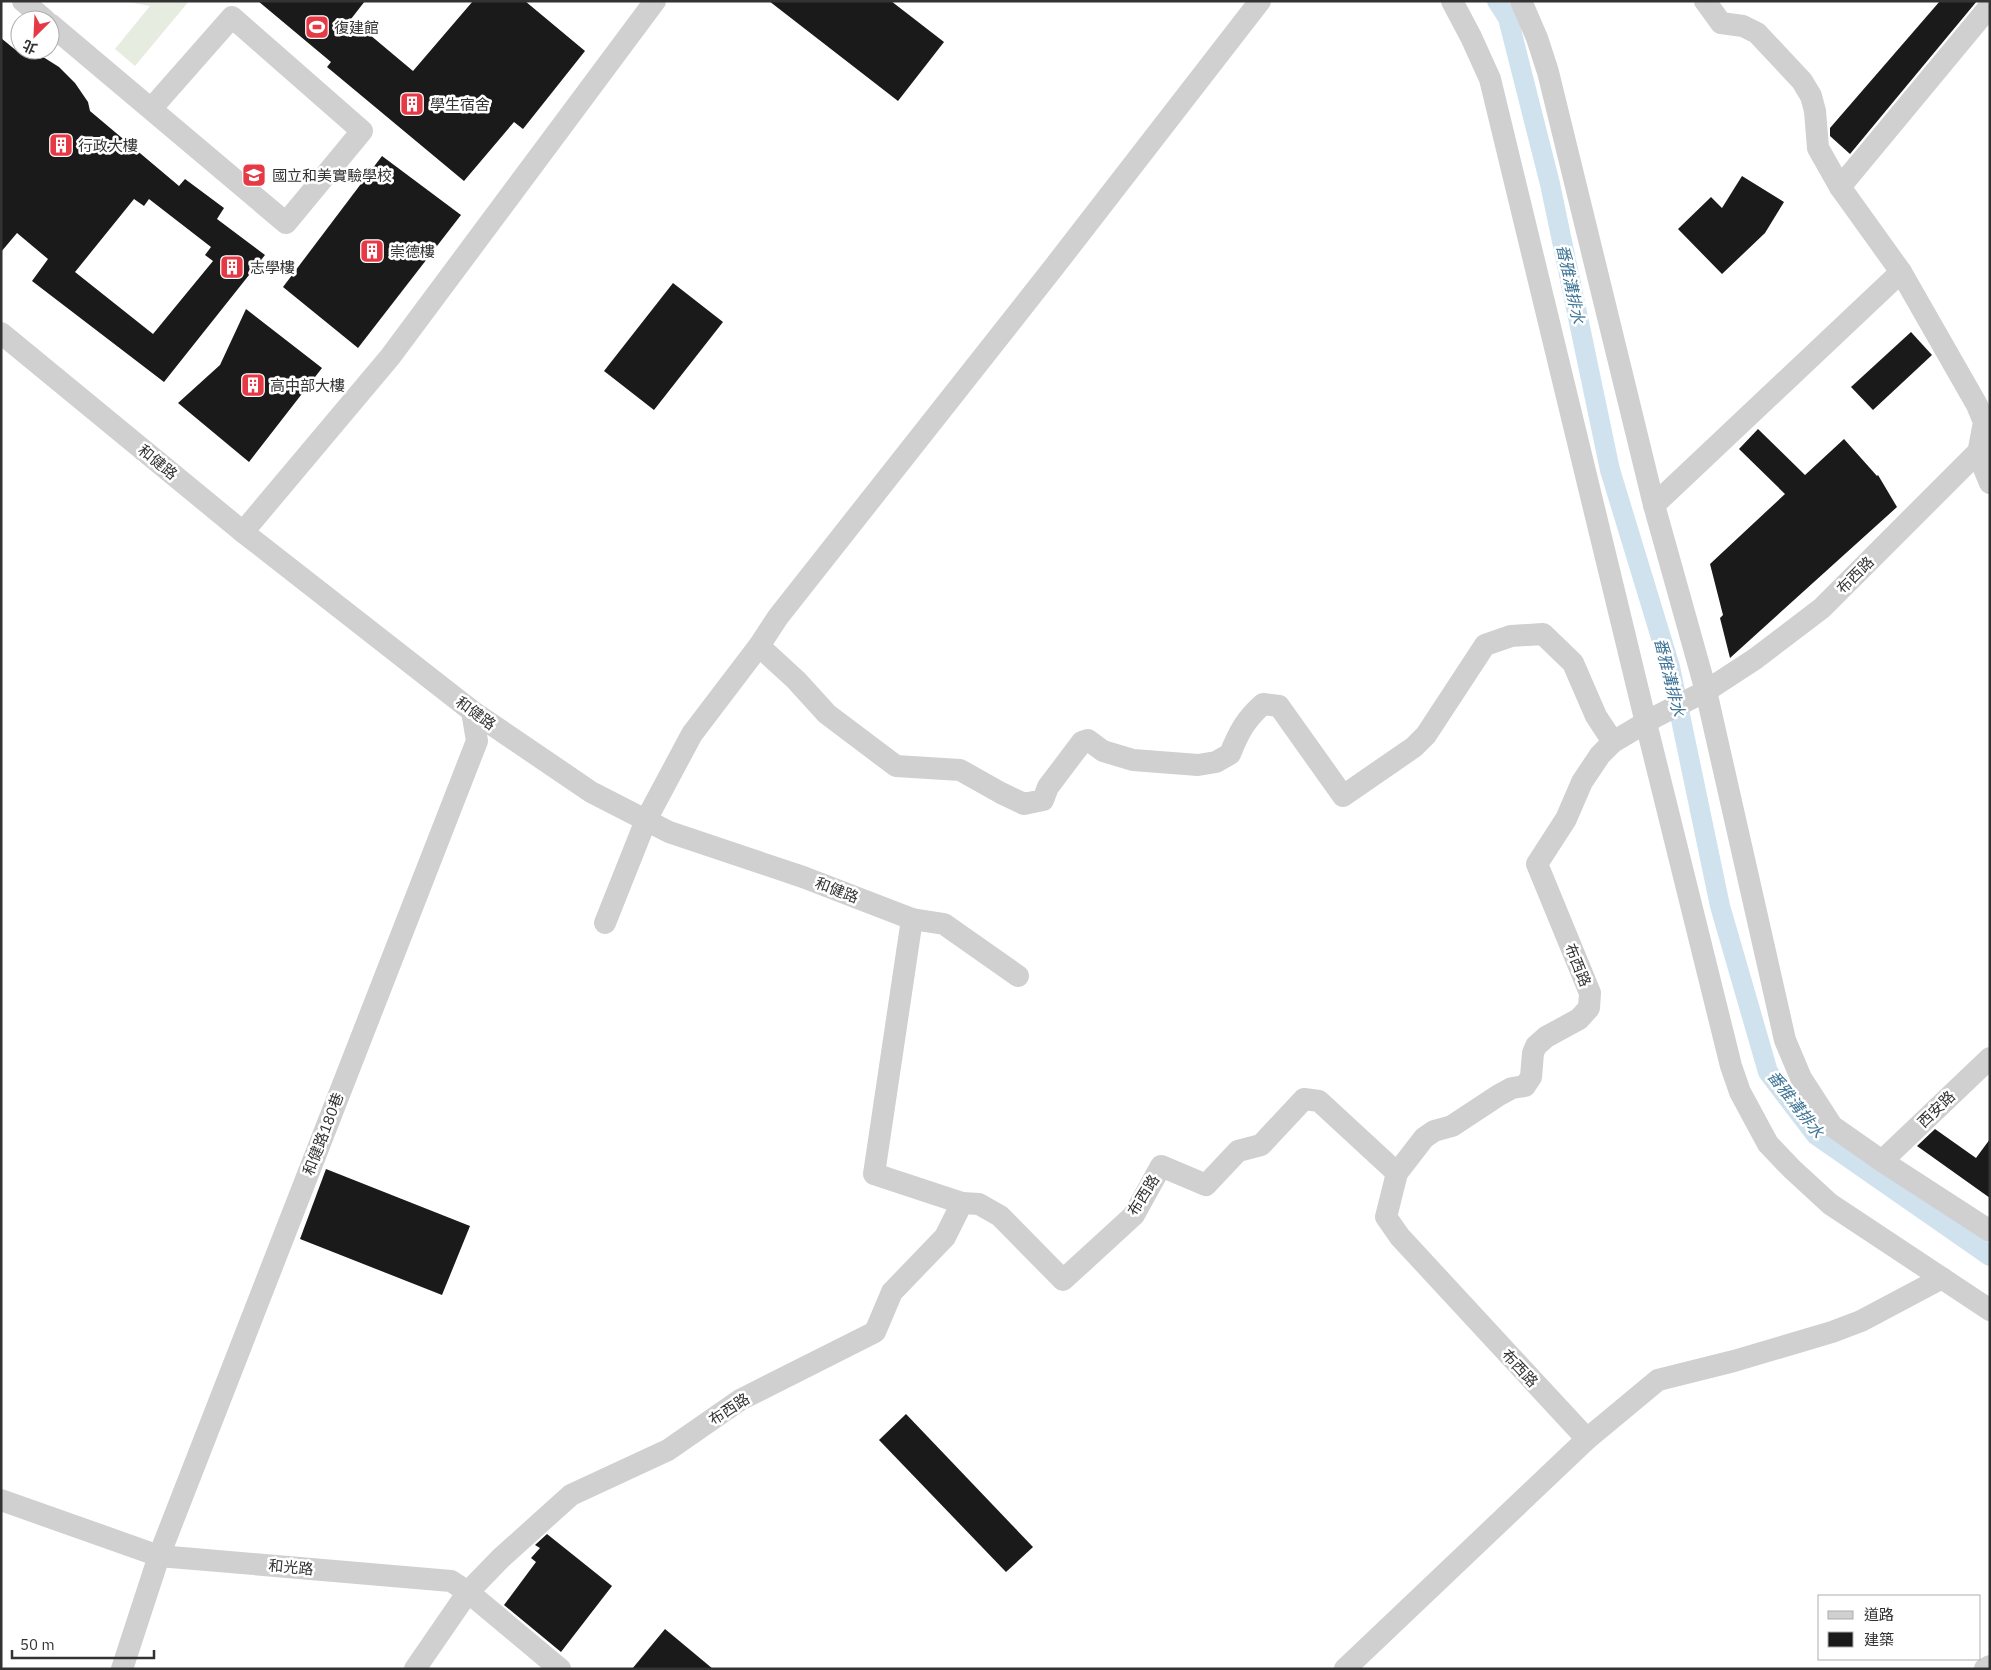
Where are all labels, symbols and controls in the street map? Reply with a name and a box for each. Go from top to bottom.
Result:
north arrow [10,10,60,60]
sports icon: 復建館 [304,14,330,40]
place label: 復建館 [334,18,379,37]
text: 北 [20,36,40,58]
building icon: 學生宿舍 [399,91,425,117]
place label: 學生宿舍 [430,95,490,114]
building icon: 行政大樓 [48,132,74,158]
place label: 行政大樓 [78,136,138,155]
school or university icon: 國立和美實驗學校 [241,162,267,188]
place label: 國立和美實驗學校 [272,166,392,185]
building icon: 崇德樓 [359,238,385,264]
place label: 崇德樓 [390,242,435,261]
water label: 番雅溝排水 [1553,243,1589,326]
building icon: 志學樓 [219,254,245,280]
place label: 志學樓 [250,258,295,277]
building icon: 高中部大樓 [240,372,266,398]
place label: 高中部大樓 [270,376,345,395]
street label: 和健路 [135,440,181,484]
street label: 布西路 [1832,552,1878,598]
water label: 番雅溝排水 [1651,636,1690,719]
street label: 和健路 [452,692,500,734]
street label: 和健路 [813,873,861,907]
street label: 布西路 [1561,941,1595,989]
water label: 番雅溝排水 [1763,1066,1829,1142]
street label: 西安路 [1913,1087,1959,1131]
street label: 和健路180巷 [299,1090,347,1178]
street label: 布西路 [1123,1171,1163,1219]
street label: 布西路 [1498,1345,1542,1391]
street label: 布西路 [705,1389,753,1429]
street label: 和光路 [268,1556,314,1578]
legend [1818,1595,1981,1660]
text: 道路 [1864,1605,1894,1624]
scale bar [12,1628,155,1660]
text: 建築 [1864,1630,1894,1649]
text: 50 m [20,1635,55,1654]

